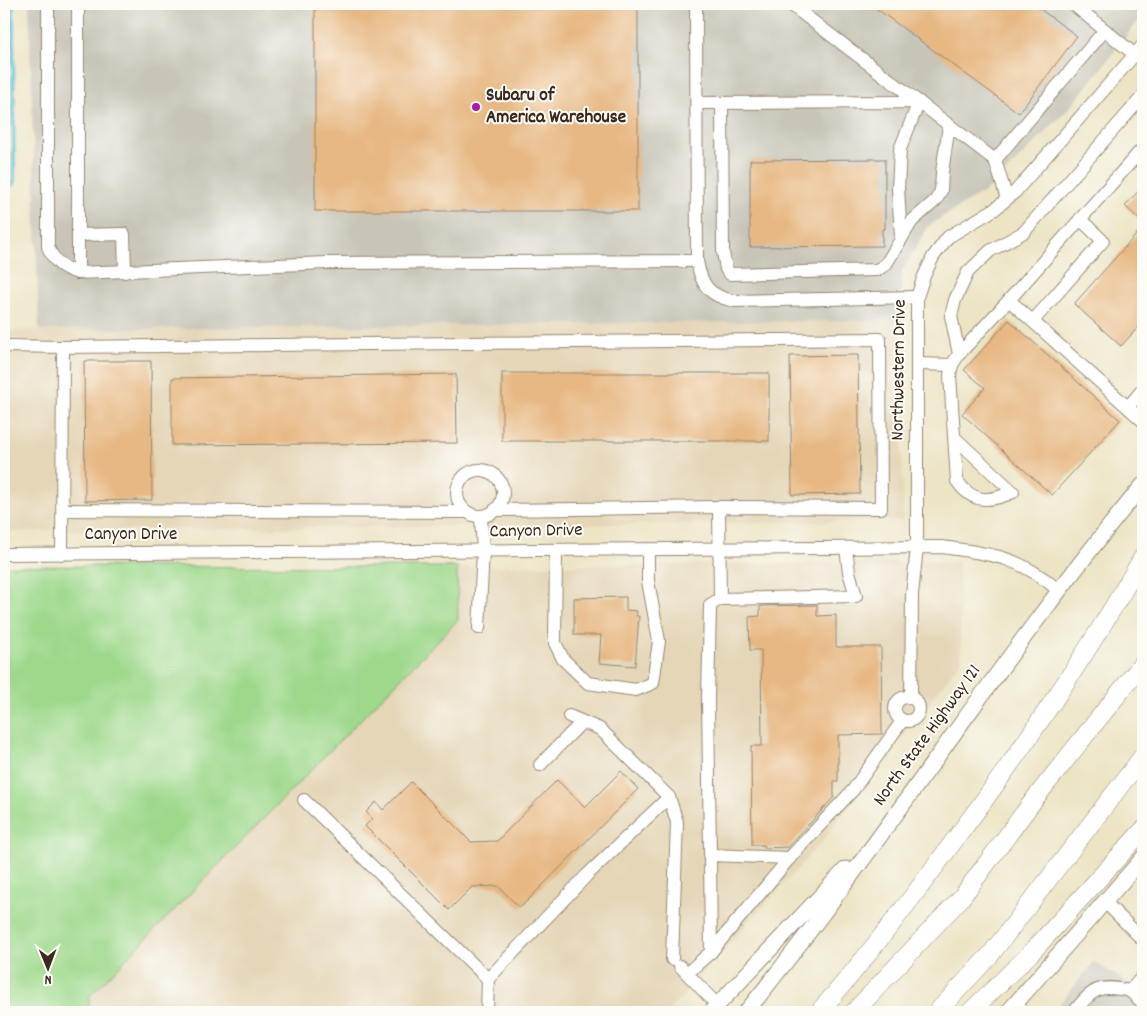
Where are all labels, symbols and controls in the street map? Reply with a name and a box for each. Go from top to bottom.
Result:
place label: Subaru of America Warehouse [486,83,626,132]
marker: Subaru of America Warehouse [470,101,482,113]
street label: Northwestern Drive [885,299,915,441]
street label: Canyon Drive [489,518,583,546]
street label: Canyon Drive [85,522,177,549]
street label: North State Highway 121 [867,660,989,812]
north arrow [22,944,72,994]
text: N [44,969,52,989]

